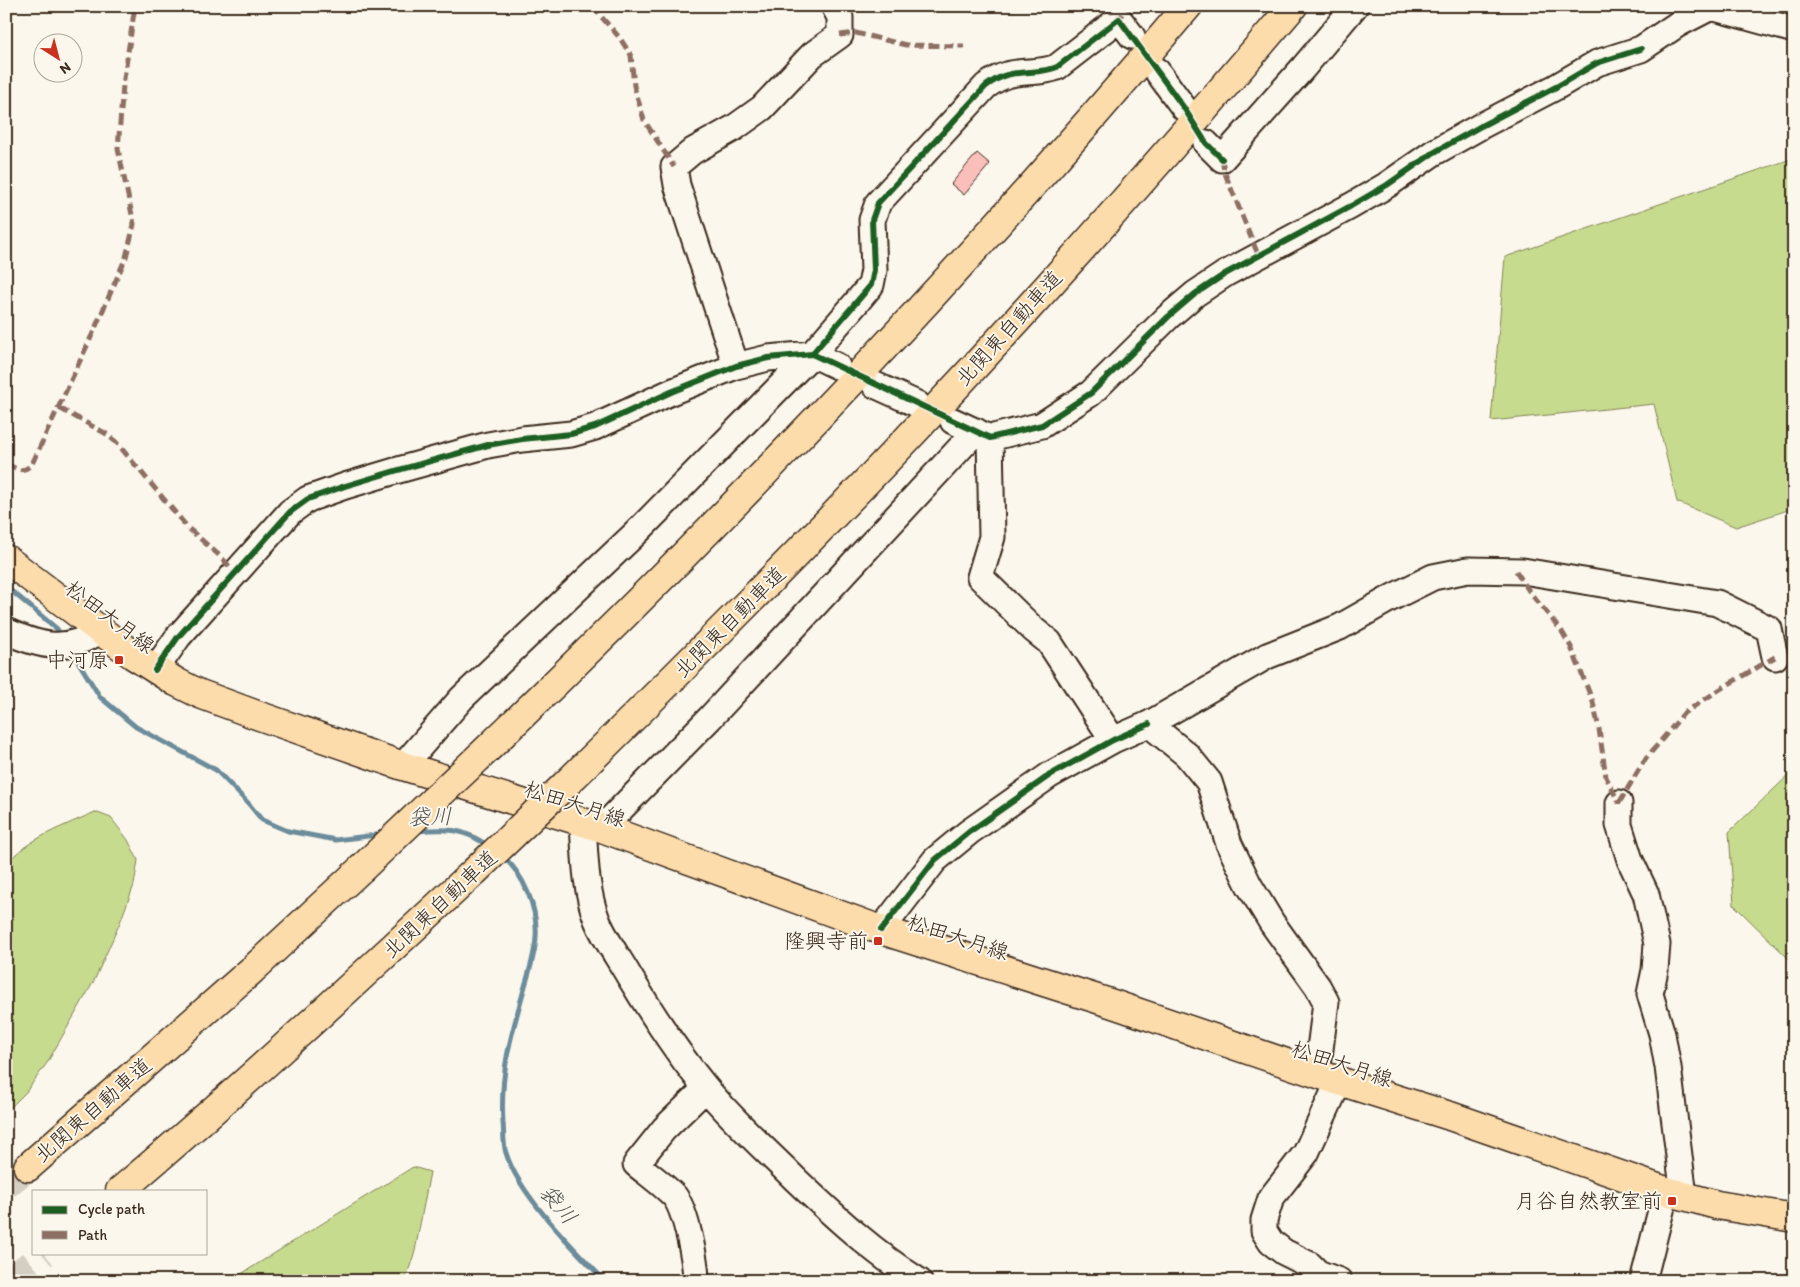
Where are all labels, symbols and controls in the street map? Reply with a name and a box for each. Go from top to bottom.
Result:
north arrow [32,32,82,82]
text: N [57,58,74,78]
street label: 北関東自動車道 [950,265,1067,391]
street label: 北関東自動車道 [669,561,790,682]
street label: 松田大月線 [61,575,160,658]
place label: 中河原 [46,647,109,672]
marker: 中河原 [113,654,125,666]
street label: 松田大月線 [521,775,629,832]
water label: 袋川 [408,803,452,830]
street label: 北関東自動車道 [377,844,502,963]
street label: 松田大月線 [904,908,1012,965]
place label: 隆興寺前 [784,928,868,953]
marker: 隆興寺前 [872,935,884,947]
street label: 松田大月線 [1288,1035,1396,1092]
street label: 北関東自動車道 [29,1052,156,1167]
water label: 袋川 [534,1179,583,1230]
place label: 月谷自然教室前 [1515,1188,1662,1213]
legend [32,1190,208,1254]
marker: 月谷自然教室前 [1666,1195,1678,1207]
text: Cycle path [78,1200,145,1218]
text: Path [78,1226,107,1244]

